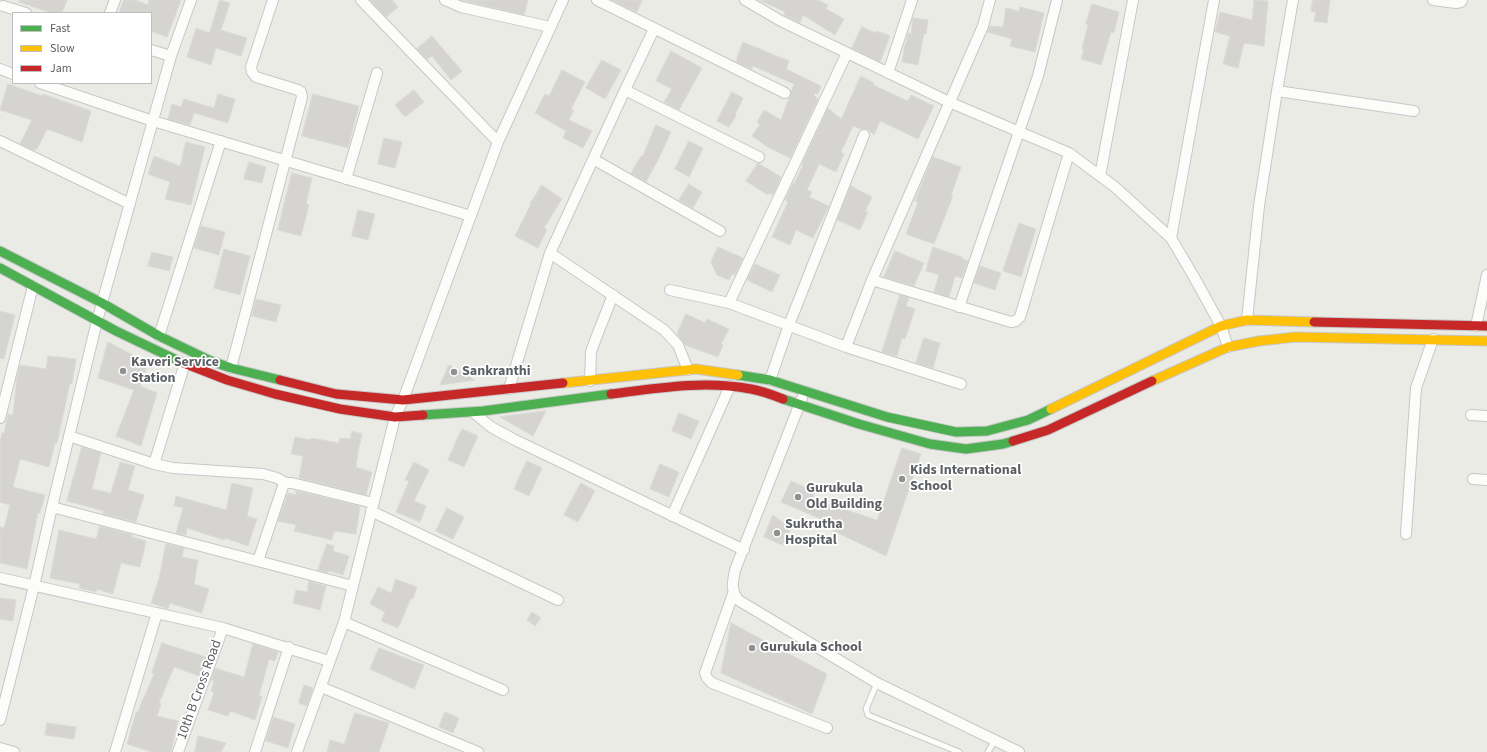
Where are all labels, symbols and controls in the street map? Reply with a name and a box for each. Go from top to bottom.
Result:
legend [12,12,152,84]
text: Fast [50,20,70,37]
text: Slow [50,40,75,57]
text: Jam [50,60,72,77]
place label: Kaveri Service Station [131,355,219,388]
place label: Sankranthi [462,364,531,380]
marker: Kaveri Service Station [118,366,128,376]
marker: Sankranthi [449,367,459,377]
place label: Kids International School [910,463,1021,496]
marker: Kids International School [897,474,907,484]
place label: Gurukula Old Building [806,481,882,514]
marker: Gurukula Old Building [793,492,803,502]
place label: Sukrutha Hospital [785,517,843,550]
marker: Sukrutha Hospital [772,528,782,538]
street label: 10th B Cross Road [174,638,226,742]
place label: Gurukula School [760,640,862,656]
marker: Gurukula School [747,643,757,653]

